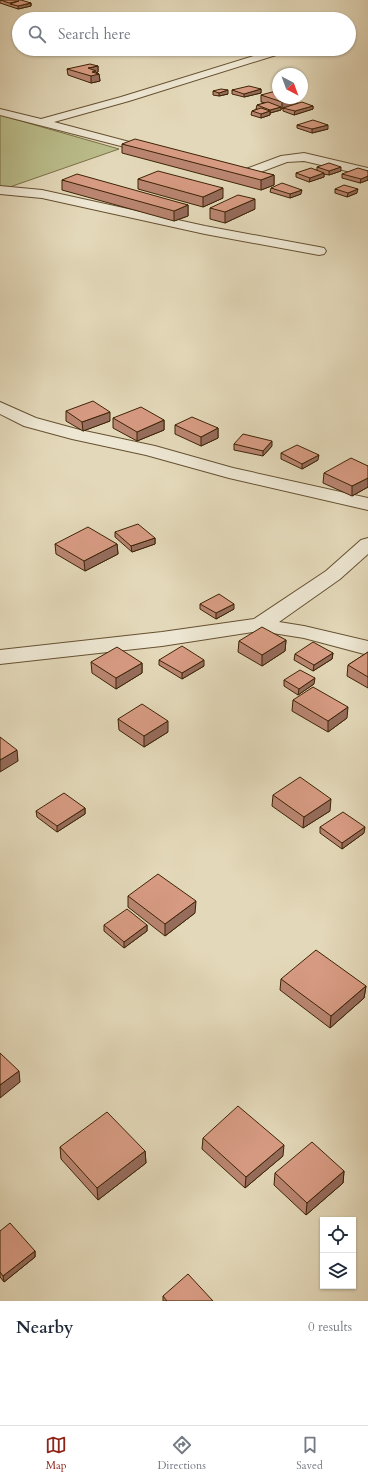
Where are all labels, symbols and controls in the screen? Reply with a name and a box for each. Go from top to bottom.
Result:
search box [12,12,356,56]
icon: search [26,23,48,45]
text: Search here [58,24,131,44]
north arrow [272,68,308,104]
map controls [320,1217,356,1289]
button: locate [320,1217,356,1253]
button: layers [320,1253,356,1289]
text: Nearby [16,1316,73,1339]
text: 0 results [308,1318,352,1336]
tab: Map [45,1434,67,1473]
tab: Directions [157,1434,206,1473]
tab: Saved [296,1434,323,1473]

